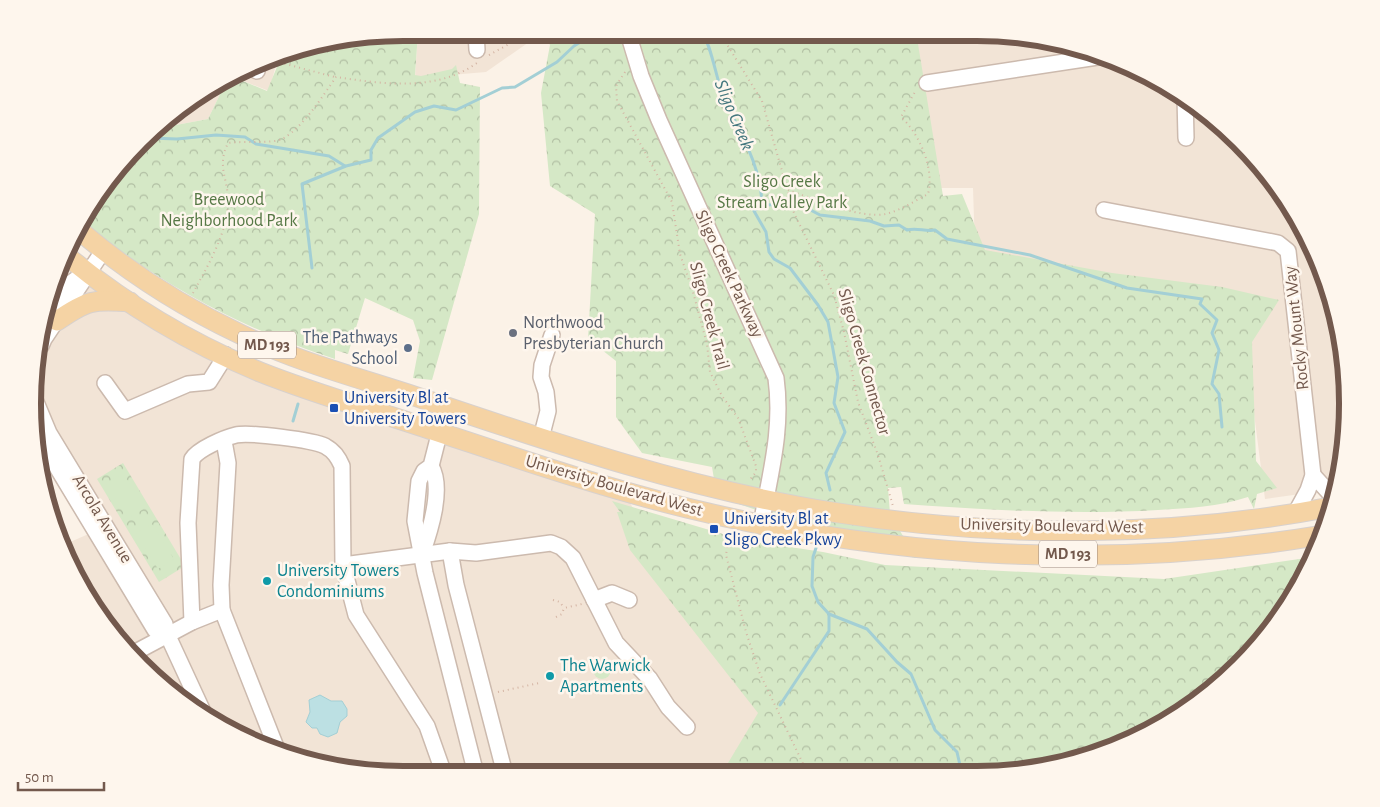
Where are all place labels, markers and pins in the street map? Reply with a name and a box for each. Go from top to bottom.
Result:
place label: Northwood Presbyterian Church [523,314,664,353]
marker: Northwood Presbyterian Church [507,327,519,339]
place label: The Pathways School [302,329,398,368]
marker: The Pathways School [402,342,414,354]
place label: University Bl at University Towers [344,389,466,428]
marker: University Bl at University Towers [328,402,340,414]
place label: University Bl at Sligo Creek Pkwy [724,510,842,549]
marker: University Bl at Sligo Creek Pkwy [708,523,720,535]
place label: University Towers Condominiums [277,562,399,601]
marker: University Towers Condominiums [261,575,273,587]
place label: The Warwick Apartments [560,657,651,696]
marker: The Warwick Apartments [544,670,556,682]

